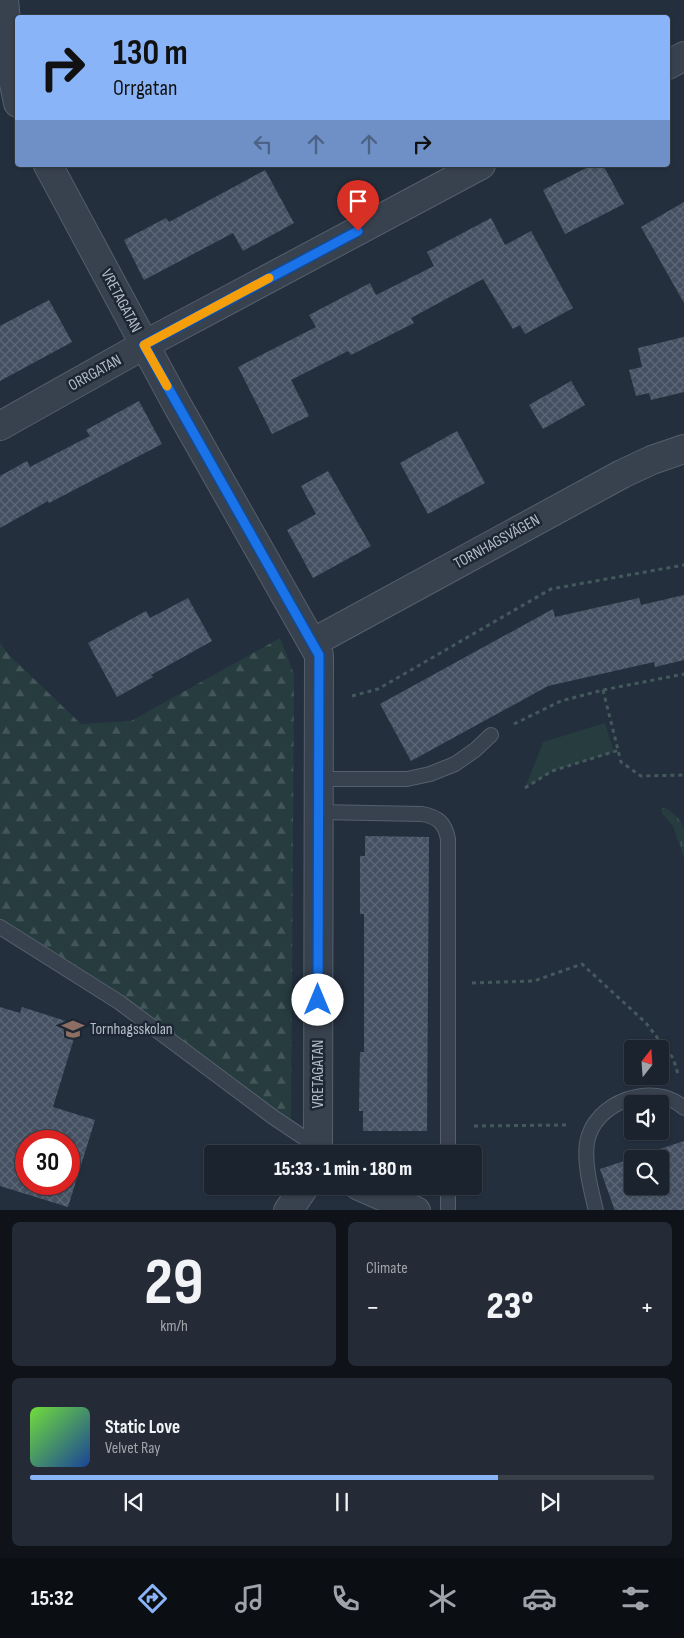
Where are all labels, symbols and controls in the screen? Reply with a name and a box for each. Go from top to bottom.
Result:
text: 130 m [113,32,188,75]
icon: right [30,35,95,100]
text: Orrgatan [113,75,177,102]
icon: left [249,130,277,158]
icon: ahead [302,130,330,158]
icon: ahead [355,130,383,158]
icon: right [408,130,436,158]
pin [337,180,379,231]
icon: arrive [344,187,372,215]
street label: VRETAGATAN [96,266,146,336]
street label: ORRGATAN [65,351,125,395]
street label: TORNHAGSVÄGEN [451,511,543,573]
position arrow [291,973,343,1025]
school or university icon: Tornhagsskolan [60,1016,86,1042]
place label: Tornhagsskolan [90,1020,173,1039]
street label: VRETAGATAN [309,1040,328,1108]
north arrow [624,1040,669,1085]
map controls [624,1040,669,1195]
button: sound [624,1095,669,1140]
speed limit sign: 30 [15,1130,80,1195]
button: search [624,1150,669,1195]
text: 15:33 · 1 min · 180 m [274,1158,412,1181]
text: 29 [144,1245,204,1323]
text: Climate [366,1259,408,1278]
text: 23° [487,1284,533,1329]
text: − [366,1291,380,1324]
text: + [640,1291,654,1324]
text: km/h [160,1317,188,1336]
text: Static Love [105,1416,180,1439]
text: Velvet Ray [105,1439,160,1458]
icon: previous [120,1488,148,1516]
icon: pause [328,1488,356,1516]
icon: next [536,1488,564,1516]
icon: directions [135,1581,170,1616]
icon: music [232,1581,267,1616]
icon: phone [328,1581,363,1616]
icon: climate [425,1581,460,1616]
icon: car [522,1581,557,1616]
icon: filters [618,1581,653,1616]
text: 15:32 [31,1585,74,1612]

